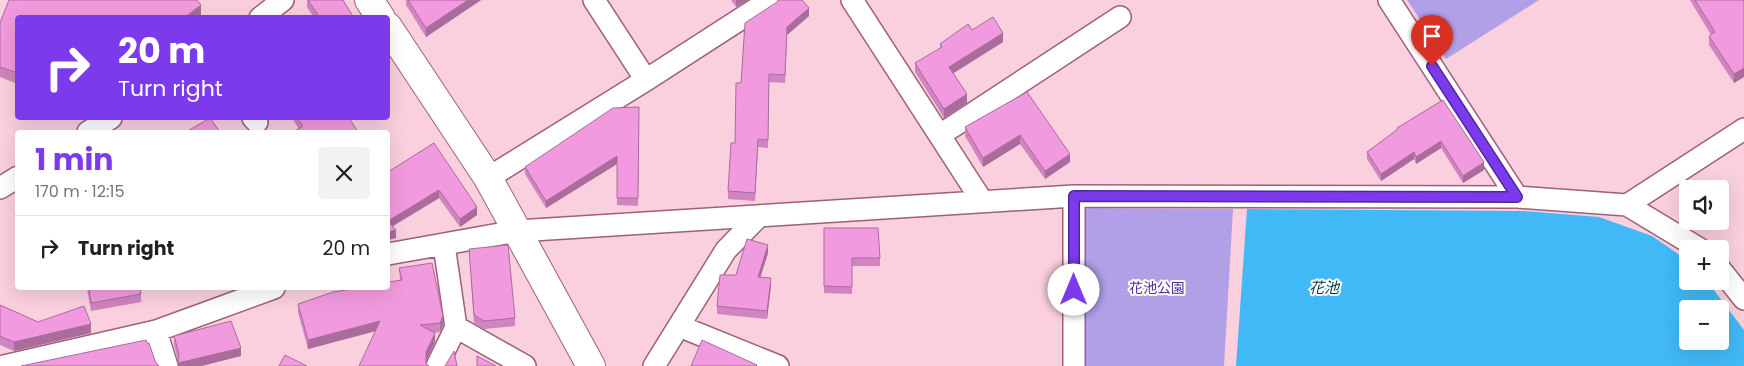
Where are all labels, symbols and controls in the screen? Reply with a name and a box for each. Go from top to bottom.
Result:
pin [1411,15,1453,66]
icon: arrive [1418,22,1446,50]
text: 20 m [118,26,205,75]
icon: right [35,35,100,100]
text: Turn right [118,73,223,104]
text: 1 min [35,138,113,181]
button: close [318,147,370,199]
text: 170 m · 12:15 [35,180,125,203]
map controls [1679,180,1729,350]
button: sound [1679,180,1729,230]
icon: right [35,234,63,262]
text: Turn right [78,235,174,262]
text: 20 m [322,235,370,262]
button: + [1679,240,1729,290]
position arrow [1047,263,1099,315]
water label: 花池 [1309,277,1341,298]
park label: 花池公園 [1129,278,1185,298]
button: − [1679,300,1729,350]

